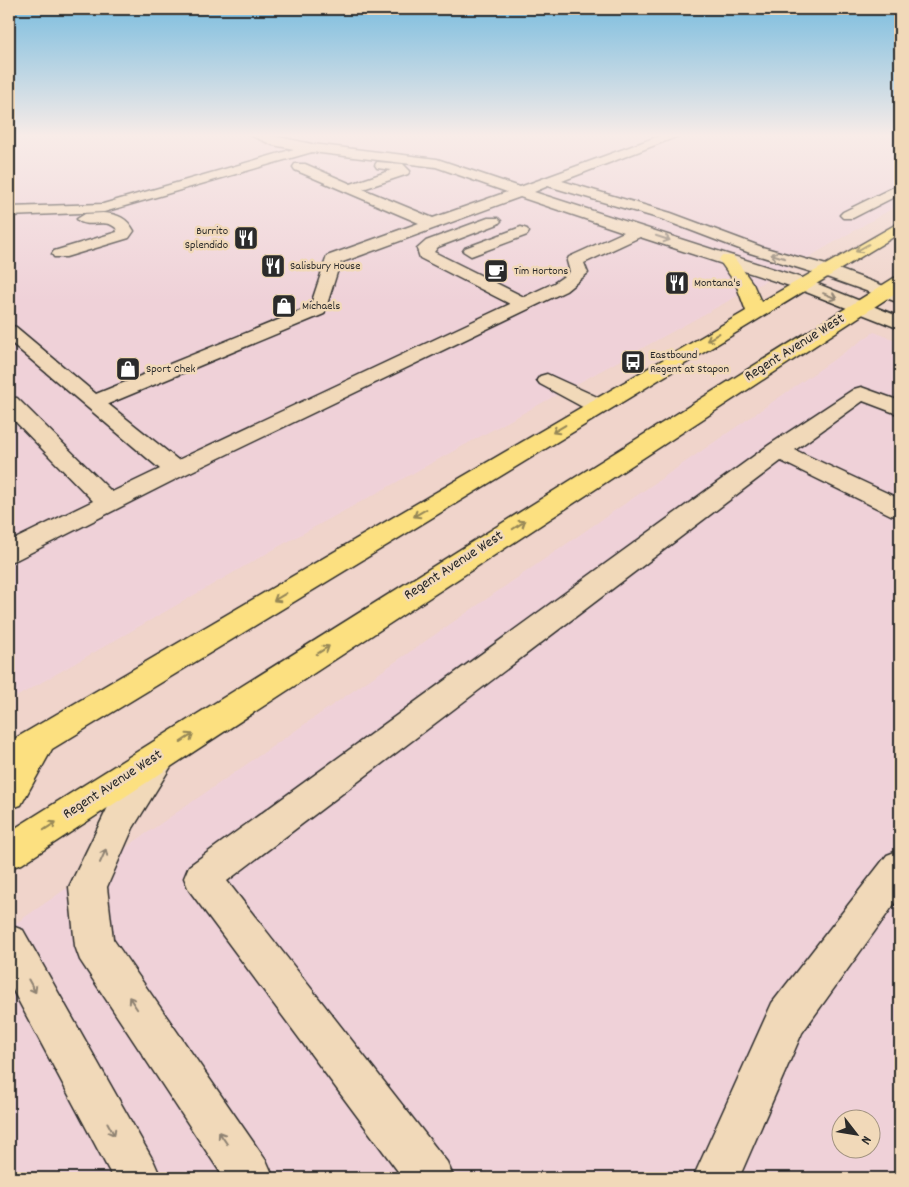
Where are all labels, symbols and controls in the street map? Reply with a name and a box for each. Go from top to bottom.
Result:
place label: Burrito Splendido [185,223,228,254]
restaurant icon: Burrito Splendido [233,225,259,251]
one-way arrow [654,234,670,244]
one-way arrow [856,244,870,254]
one-way arrow [770,251,786,261]
restaurant icon: Salisbury House [260,253,286,279]
place label: Salisbury House [290,258,360,275]
cafe icon: Tim Hortons [483,258,509,284]
place label: Tim Hortons [514,263,568,280]
restaurant icon: Montana's [664,270,690,296]
place label: Montana's [694,275,741,292]
one-way arrow [823,292,838,301]
shop icon: Michaels [271,293,297,319]
place label: Michaels [302,298,340,315]
street label: Regent Avenue West [741,308,850,388]
one-way arrow [707,332,721,342]
place label: Eastbound Regent at Stapon [650,347,729,378]
bus stop icon: Eastbound Regent at Stapon [620,349,646,375]
shop icon: Sport Chek [115,356,141,382]
place label: Sport Chek [146,361,195,378]
one-way arrow [553,425,567,435]
one-way arrow [413,509,427,519]
one-way arrow [512,519,526,530]
street label: Regent Avenue West [400,525,508,606]
one-way arrow [274,592,288,602]
one-way arrow [316,645,330,655]
one-way arrow [179,733,193,743]
street label: Regent Avenue West [59,744,167,825]
one-way arrow [42,820,56,830]
one-way arrow [98,849,108,864]
one-way arrow [27,979,37,994]
one-way arrow [128,996,138,1010]
north arrow [832,1110,882,1160]
one-way arrow [106,1121,116,1135]
one-way arrow [218,1131,228,1145]
text: N [855,1132,876,1148]

